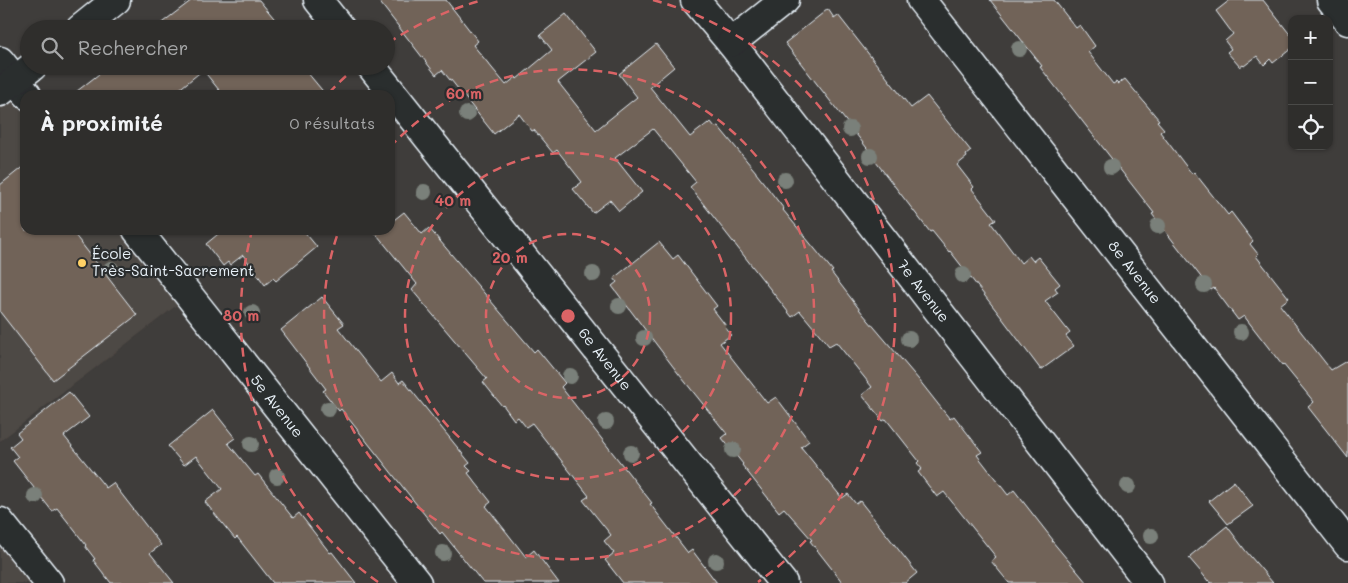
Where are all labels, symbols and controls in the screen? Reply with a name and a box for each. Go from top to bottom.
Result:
map controls [1288,15,1333,150]
button: + [1288,15,1333,60]
search box [20,20,395,75]
icon: search [38,34,66,62]
text: Rechercher [78,35,188,60]
button: − [1288,60,1333,105]
text: 60 m [446,83,482,103]
button: locate [1288,105,1333,150]
text: À proximité [40,109,163,136]
text: 0 résultats [289,112,375,133]
text: 40 m [435,190,471,210]
street label: 8e Avenue [1104,236,1166,307]
place label: École Très-Saint-Sacrement [92,243,254,280]
text: 20 m [492,247,528,267]
street label: 7e Avenue [893,255,955,326]
marker: École Très-Saint-Sacrement [76,257,88,269]
text: 80 m [223,305,259,325]
centre of rings [559,307,577,325]
street label: 6e Avenue [574,323,637,394]
street label: 5e Avenue [247,370,309,441]

